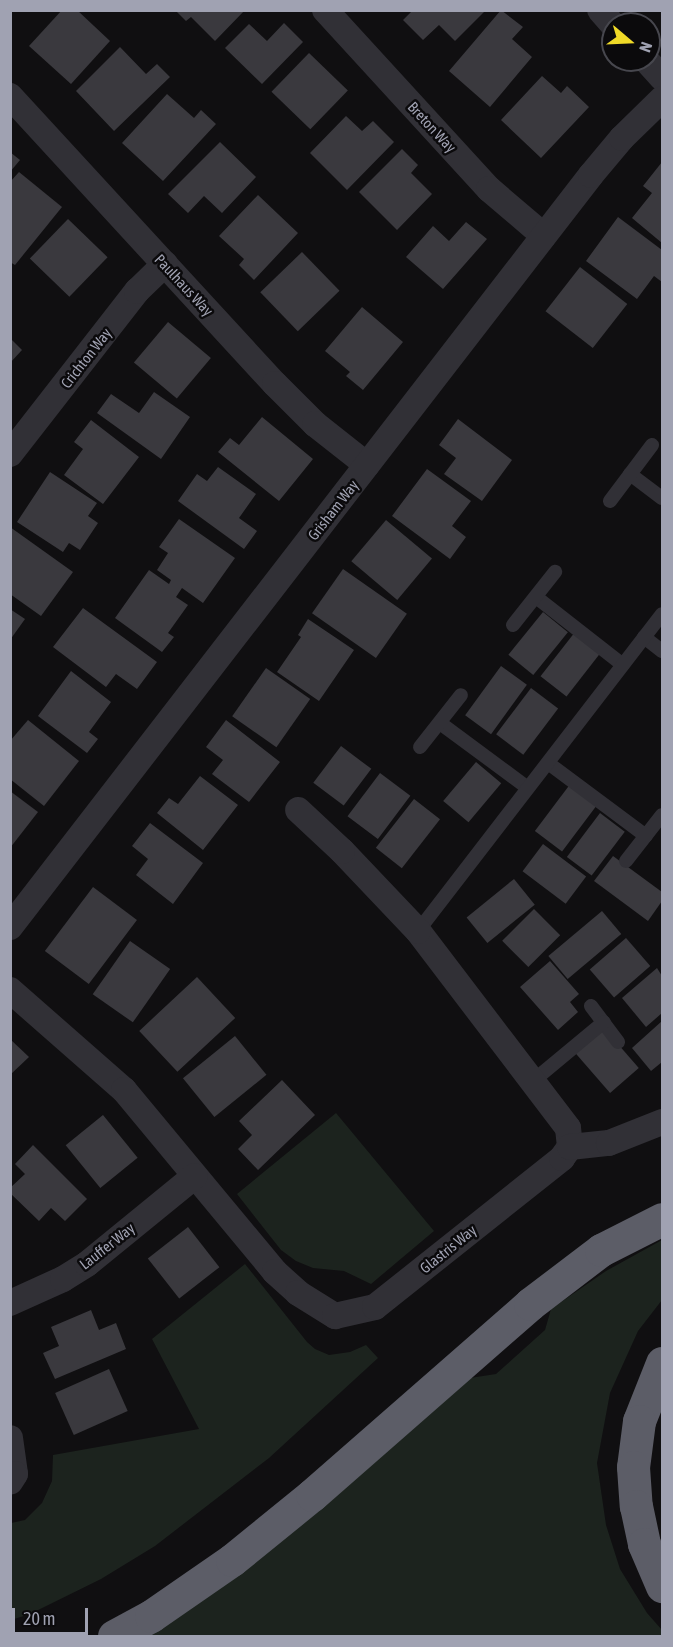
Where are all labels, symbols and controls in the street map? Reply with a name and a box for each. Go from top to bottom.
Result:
north arrow [601,12,661,72]
text: N [636,40,656,55]
street label: Breton Way [404,98,460,156]
street label: Paulhaus Way [151,250,217,320]
street label: Crichton Way [57,324,115,392]
street label: Grisham Way [304,476,362,544]
street label: Lauffer Way [76,1219,138,1273]
street label: Glastris Way [416,1221,480,1277]
scale bar [15,1596,92,1634]
text: 20 m [23,1608,55,1629]

